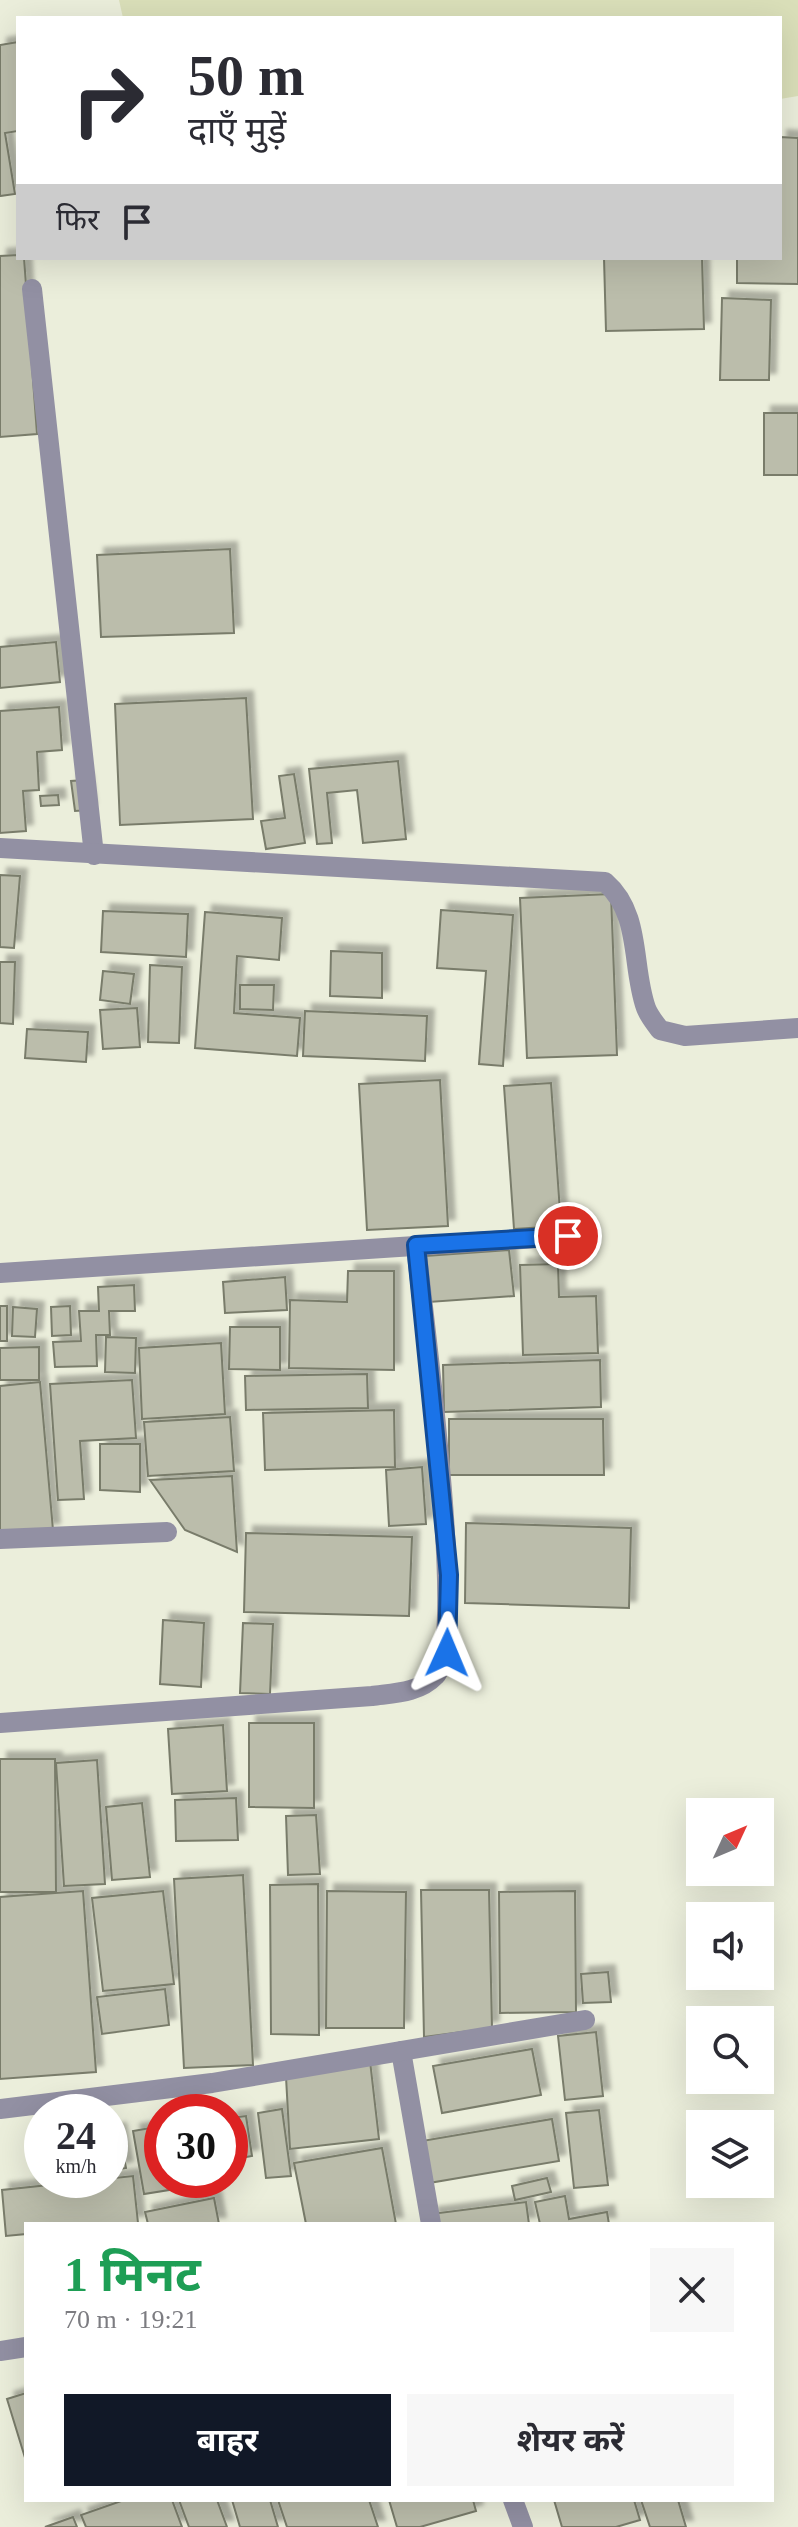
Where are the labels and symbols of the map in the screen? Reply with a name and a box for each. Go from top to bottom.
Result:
pin [534,1202,602,1270]
position arrow [405,1611,489,1695]
north arrow [686,1798,774,1886]
speed limit sign: 30 [144,2094,248,2198]

